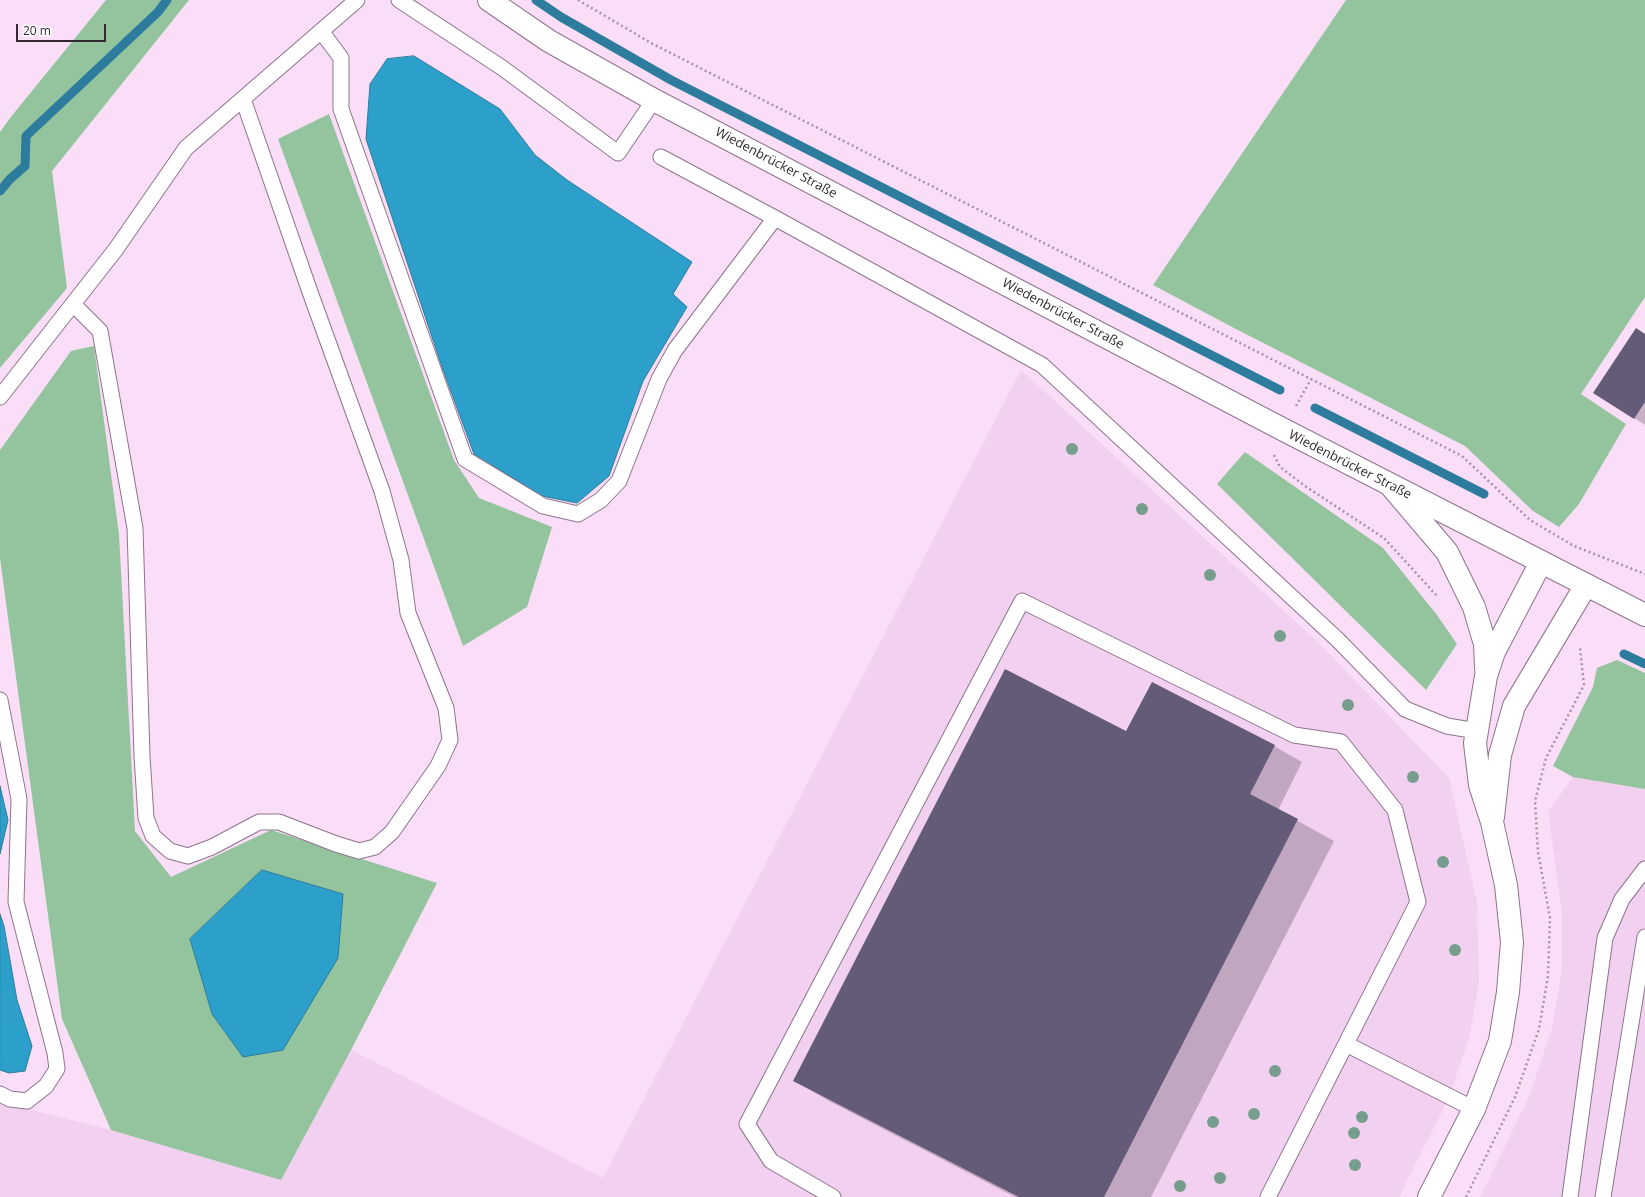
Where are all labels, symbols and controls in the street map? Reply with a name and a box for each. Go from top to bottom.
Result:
scale bar [18,16,108,42]
text: 20 m [23,22,51,39]
street label: Wiedenbrücker Straße [712,124,840,202]
street label: Wiedenbrücker Straße [999,275,1127,353]
street label: Wiedenbrücker Straße [1286,427,1414,503]

